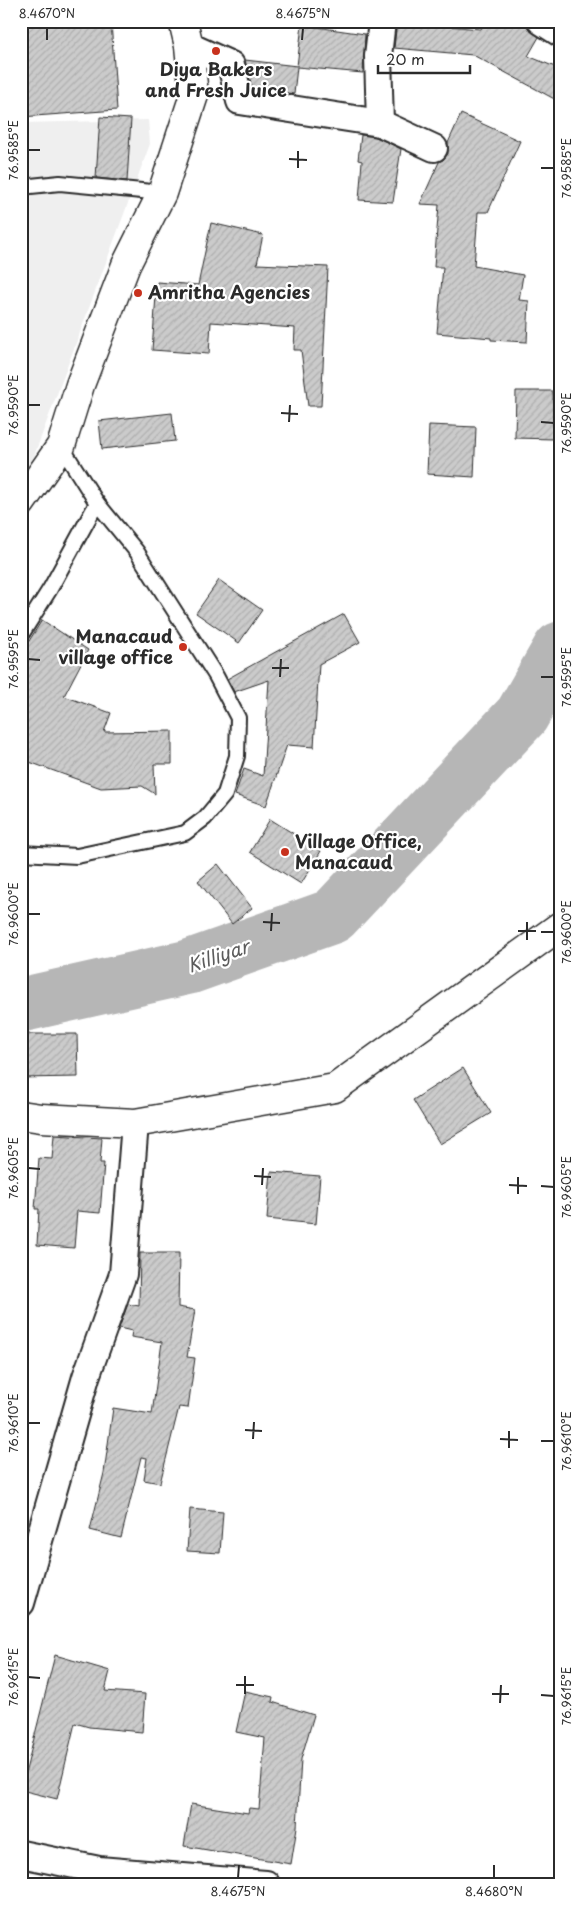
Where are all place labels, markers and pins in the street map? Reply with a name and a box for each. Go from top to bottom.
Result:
marker: Diya Bakers and Fresh Juice [210,45,222,57]
place label: Diya Bakers and Fresh Juice [145,55,287,103]
place label: Amritha Agencies [147,278,311,305]
marker: Amritha Agencies [132,287,144,299]
place label: Manacaud village office [58,622,173,670]
marker: Manacaud village office [177,641,189,653]
place label: Village Office, Manacaud [295,827,422,875]
marker: Village Office, Manacaud [279,846,291,858]

